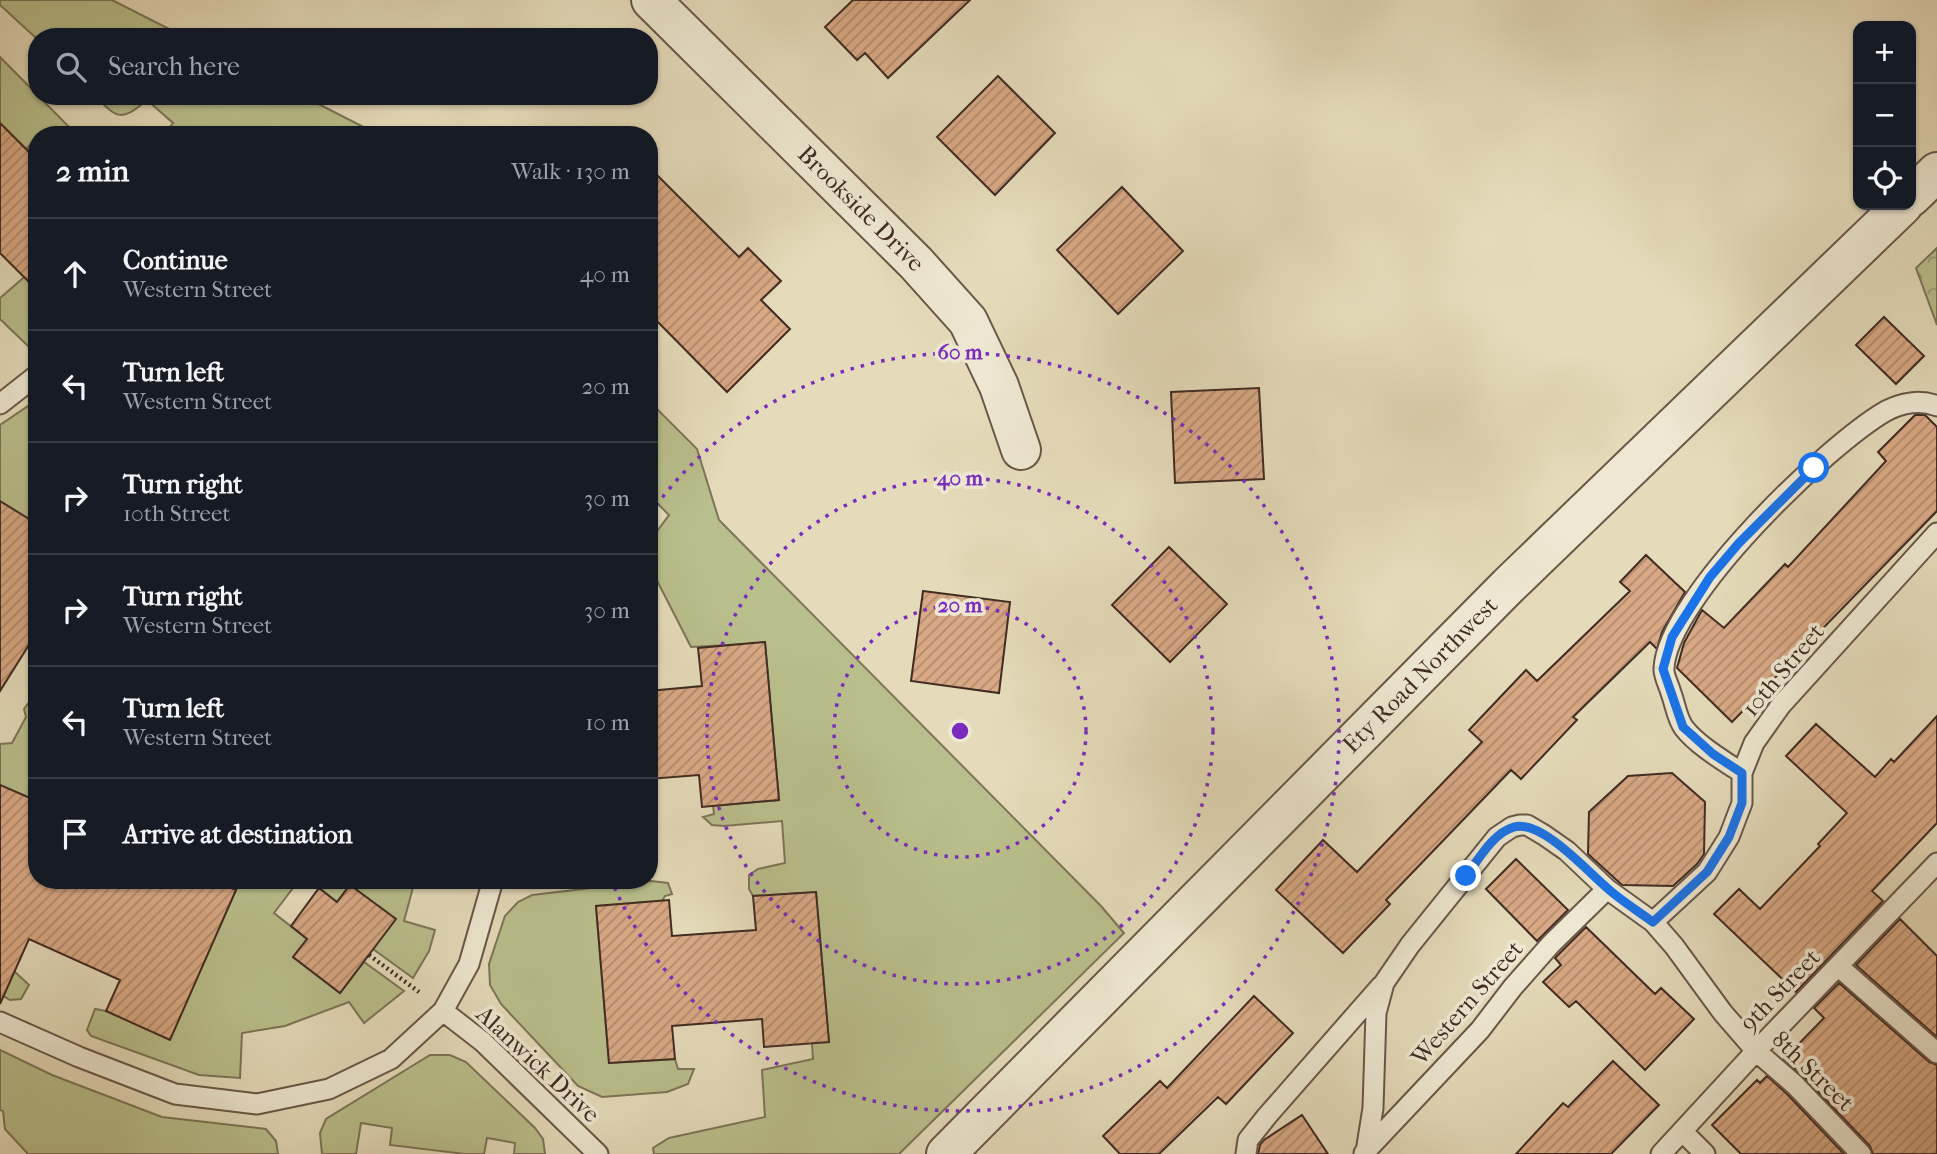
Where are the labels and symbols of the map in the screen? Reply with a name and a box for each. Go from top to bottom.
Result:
street label: Brookside Drive [792,140,931,277]
text: 60 m [938,340,983,364]
route start [1798,452,1829,483]
text: 40 m [936,466,984,491]
street label: Ety Road Northwest [1337,591,1504,759]
text: 20 m [938,593,983,617]
street label: 10th Street [1736,618,1830,722]
centre of rings [948,719,972,743]
route end [1450,860,1481,891]
street label: Western Street [1405,935,1529,1072]
street label: 9th Street [1734,943,1826,1037]
street label: Alanwick Drive [470,999,605,1128]
street label: 8th Street [1766,1025,1860,1117]

